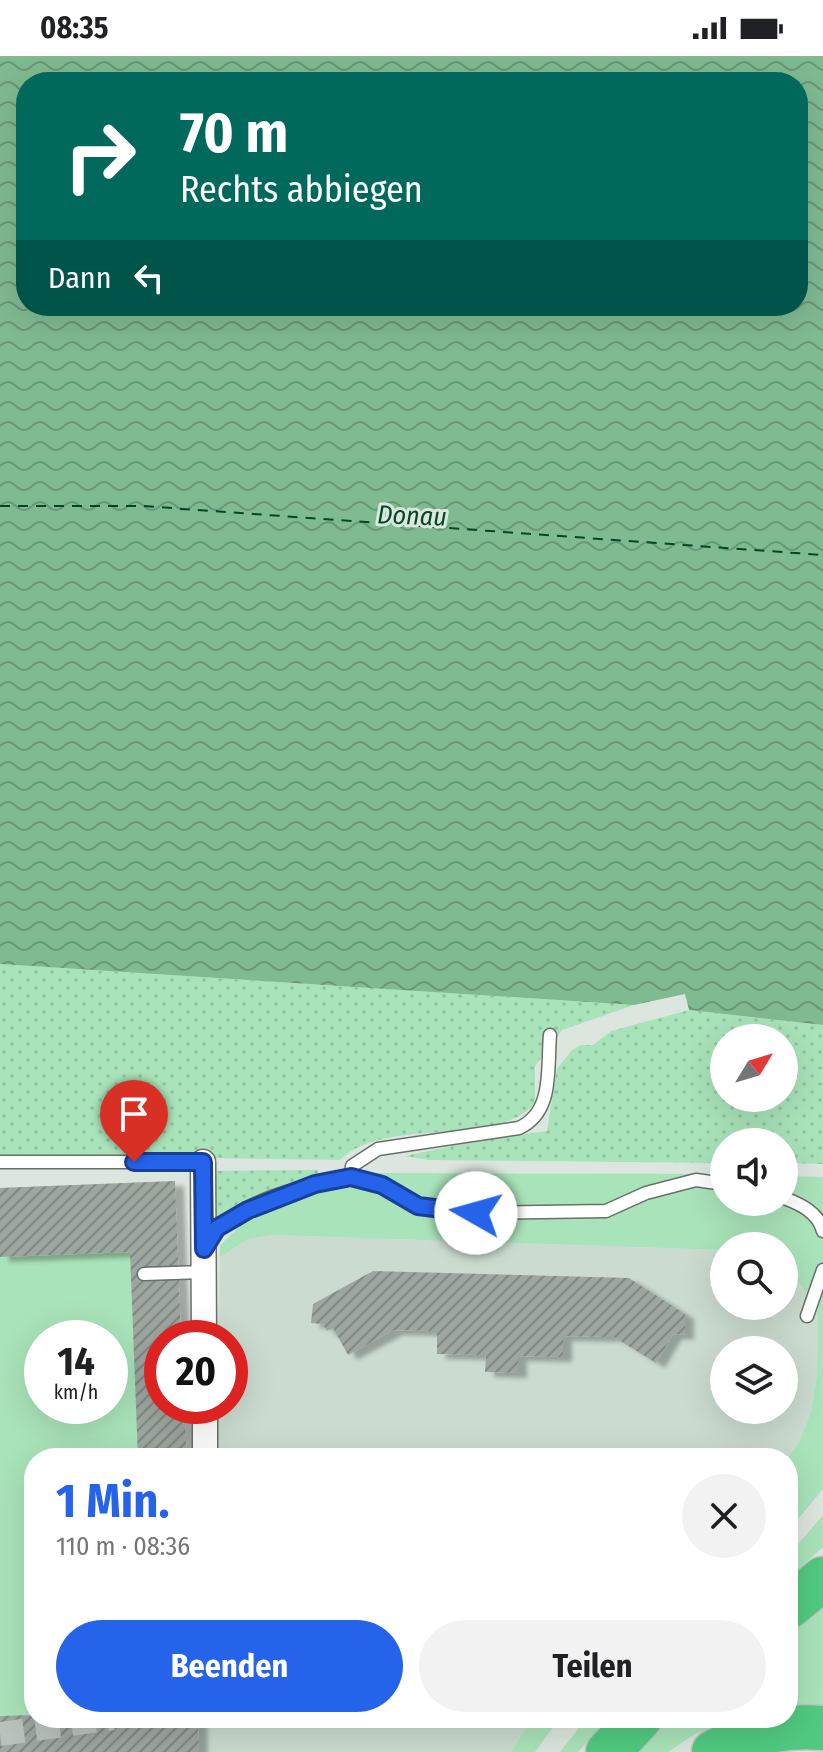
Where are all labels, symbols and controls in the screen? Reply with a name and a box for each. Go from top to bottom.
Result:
text: 08:35 [40,10,109,46]
text: 70 m [180,100,288,167]
icon: right [48,104,152,208]
text: Rechts abbiegen [180,168,423,212]
icon: left [127,256,171,300]
text: Dann [48,260,111,296]
water label: Donau [377,499,447,533]
north arrow [710,1024,798,1112]
map controls [710,1024,798,1424]
pin [100,1080,168,1162]
icon: arrive [112,1092,156,1136]
button: sound [710,1128,798,1216]
position arrow [434,1171,518,1255]
button: search [710,1232,798,1320]
speed limit sign: 20 [144,1320,248,1424]
button: layers [710,1336,798,1424]
text: 14 [57,1338,95,1386]
text: km/h [54,1380,98,1404]
text: 1 Min. [56,1472,169,1530]
button: close [682,1474,766,1558]
text: 110 m · 08:36 [56,1531,190,1562]
button: Beenden [56,1620,403,1712]
button: Teilen [419,1620,766,1712]

